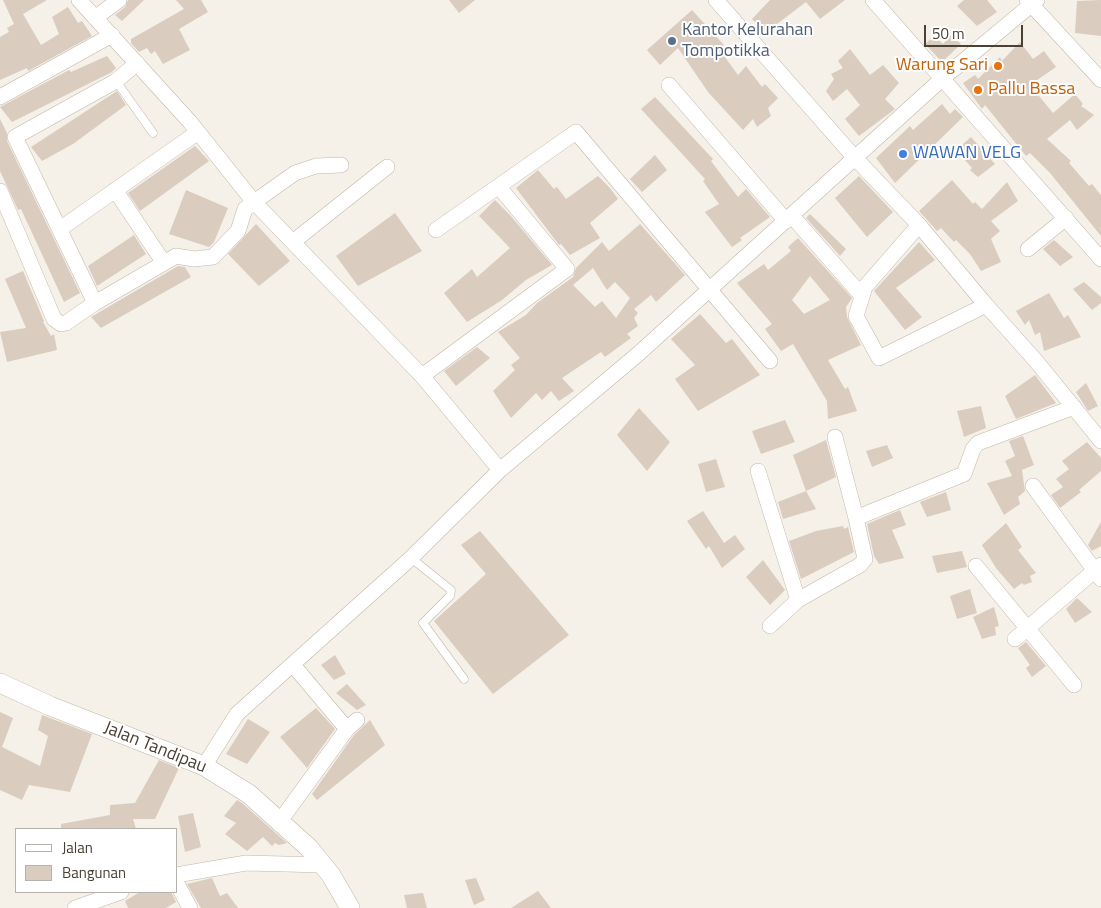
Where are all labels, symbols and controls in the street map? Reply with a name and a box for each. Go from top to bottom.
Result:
scale bar [926,15,1025,47]
place label: Kantor Kelurahan Tompotikka [682,20,813,62]
text: 50 m [932,22,965,45]
marker: Kantor Kelurahan Tompotikka [666,35,678,47]
place label: Warung Sari [896,55,988,77]
marker: Warung Sari [992,60,1004,72]
place label: Pallu Bassa [988,79,1075,101]
marker: Pallu Bassa [972,84,984,96]
place label: WAWAN VELG [913,143,1021,165]
marker: WAWAN VELG [897,148,909,160]
street label: Jalan Tandipau [100,718,210,778]
legend [15,828,178,893]
text: Jalan [62,836,93,859]
text: Bangunan [62,861,126,884]

